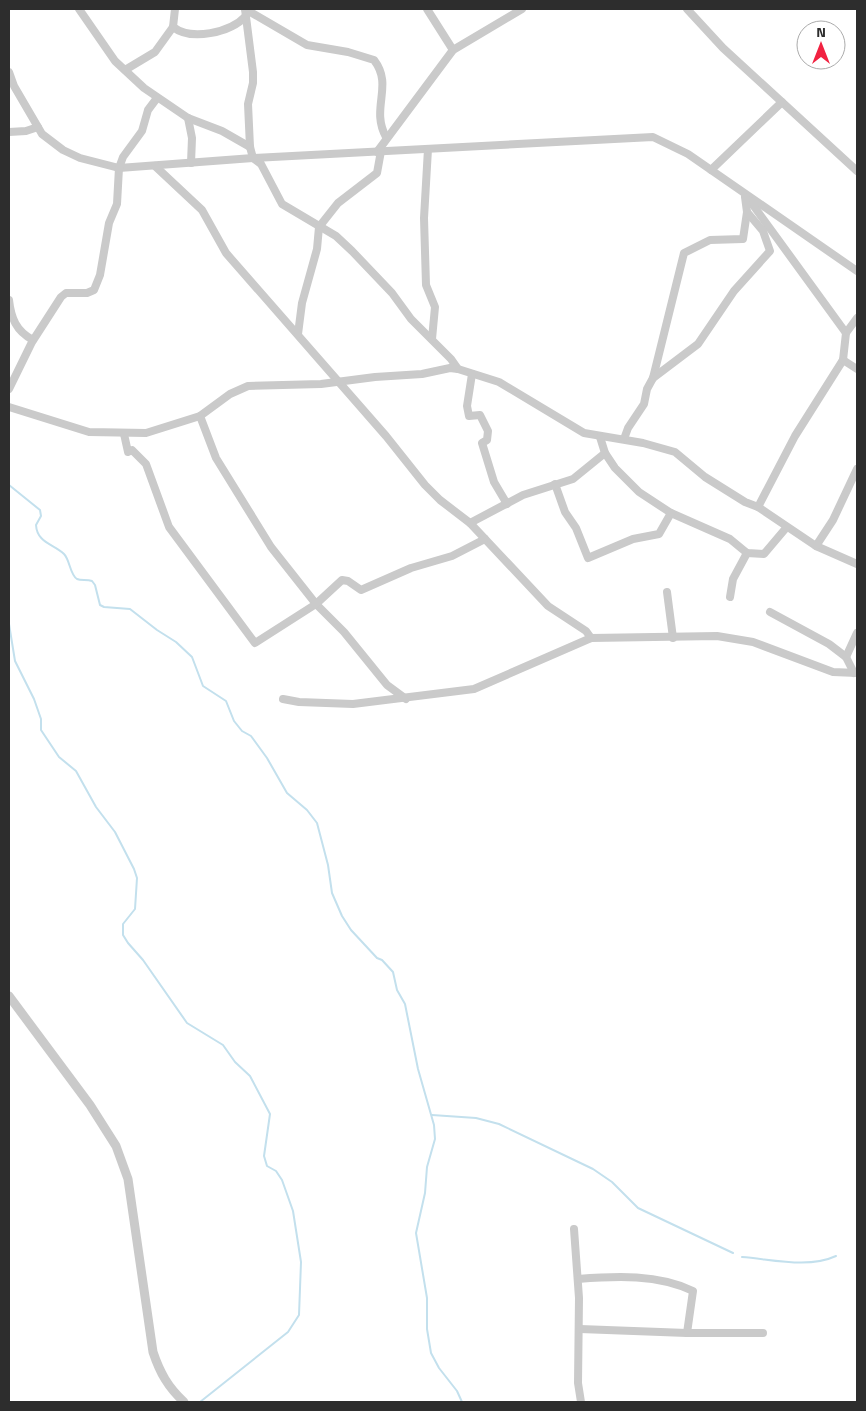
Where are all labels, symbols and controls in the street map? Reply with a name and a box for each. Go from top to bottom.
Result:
north arrow [796,20,846,70]
text: N [816,21,826,42]

